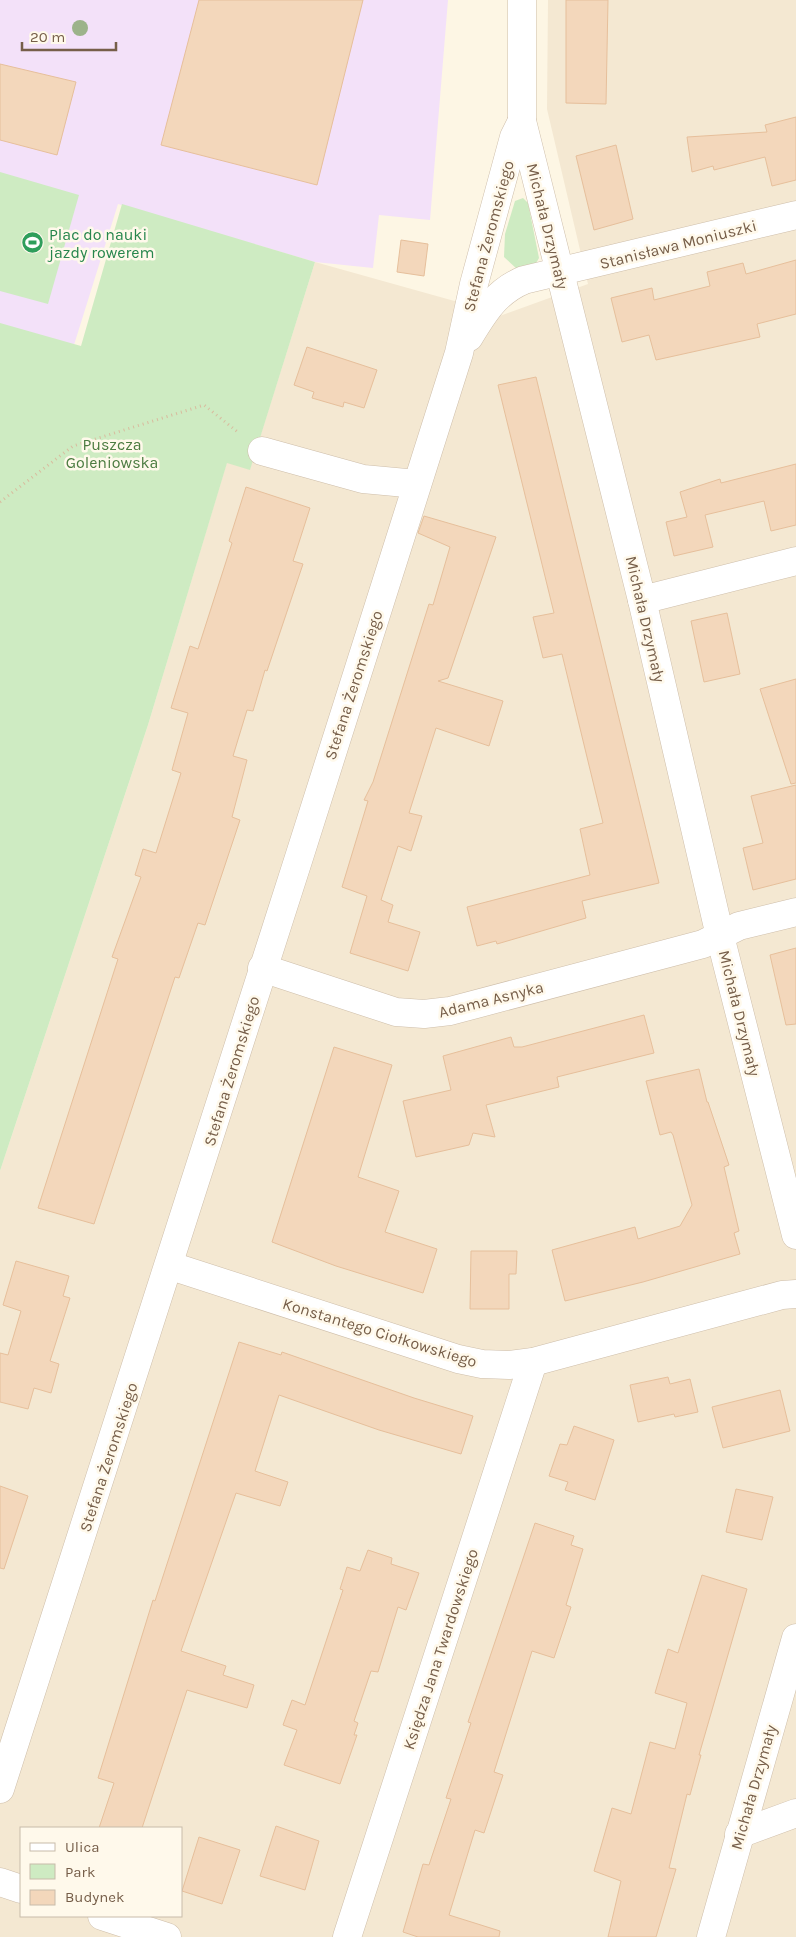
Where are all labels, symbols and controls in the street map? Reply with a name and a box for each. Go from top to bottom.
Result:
scale bar [22,20,116,52]
text: 20 m [30,28,65,46]
street label: Stefana Żeromskiego [459,158,518,314]
street label: Michała Drzymały [523,161,572,292]
street label: Stanisława Moniuszki [598,216,759,273]
place label: Plac do nauki jazdy rowerem [47,225,154,262]
sports icon: Plac do nauki jazdy rowerem [21,231,45,255]
park label: Puszcza Goleniowska [66,435,158,472]
street label: Michała Drzymały [622,554,669,685]
street label: Stefana Żeromskiego [320,608,387,762]
street label: Michała Drzymały [715,948,764,1079]
street label: Adama Asnyka [437,977,546,1022]
street label: Stefana Żeromskiego [200,994,263,1148]
street label: Konstantego Ciołkowskiego [280,1294,479,1371]
street label: Stefana Żeromskiego [75,1380,142,1534]
street label: Księdza Jana Twardowskiego [399,1546,482,1752]
street label: Michała Drzymały [727,1722,781,1852]
legend [20,1827,182,1917]
text: Ulica [65,1838,99,1856]
text: Park [65,1863,95,1881]
text: Budynek [65,1888,124,1906]

